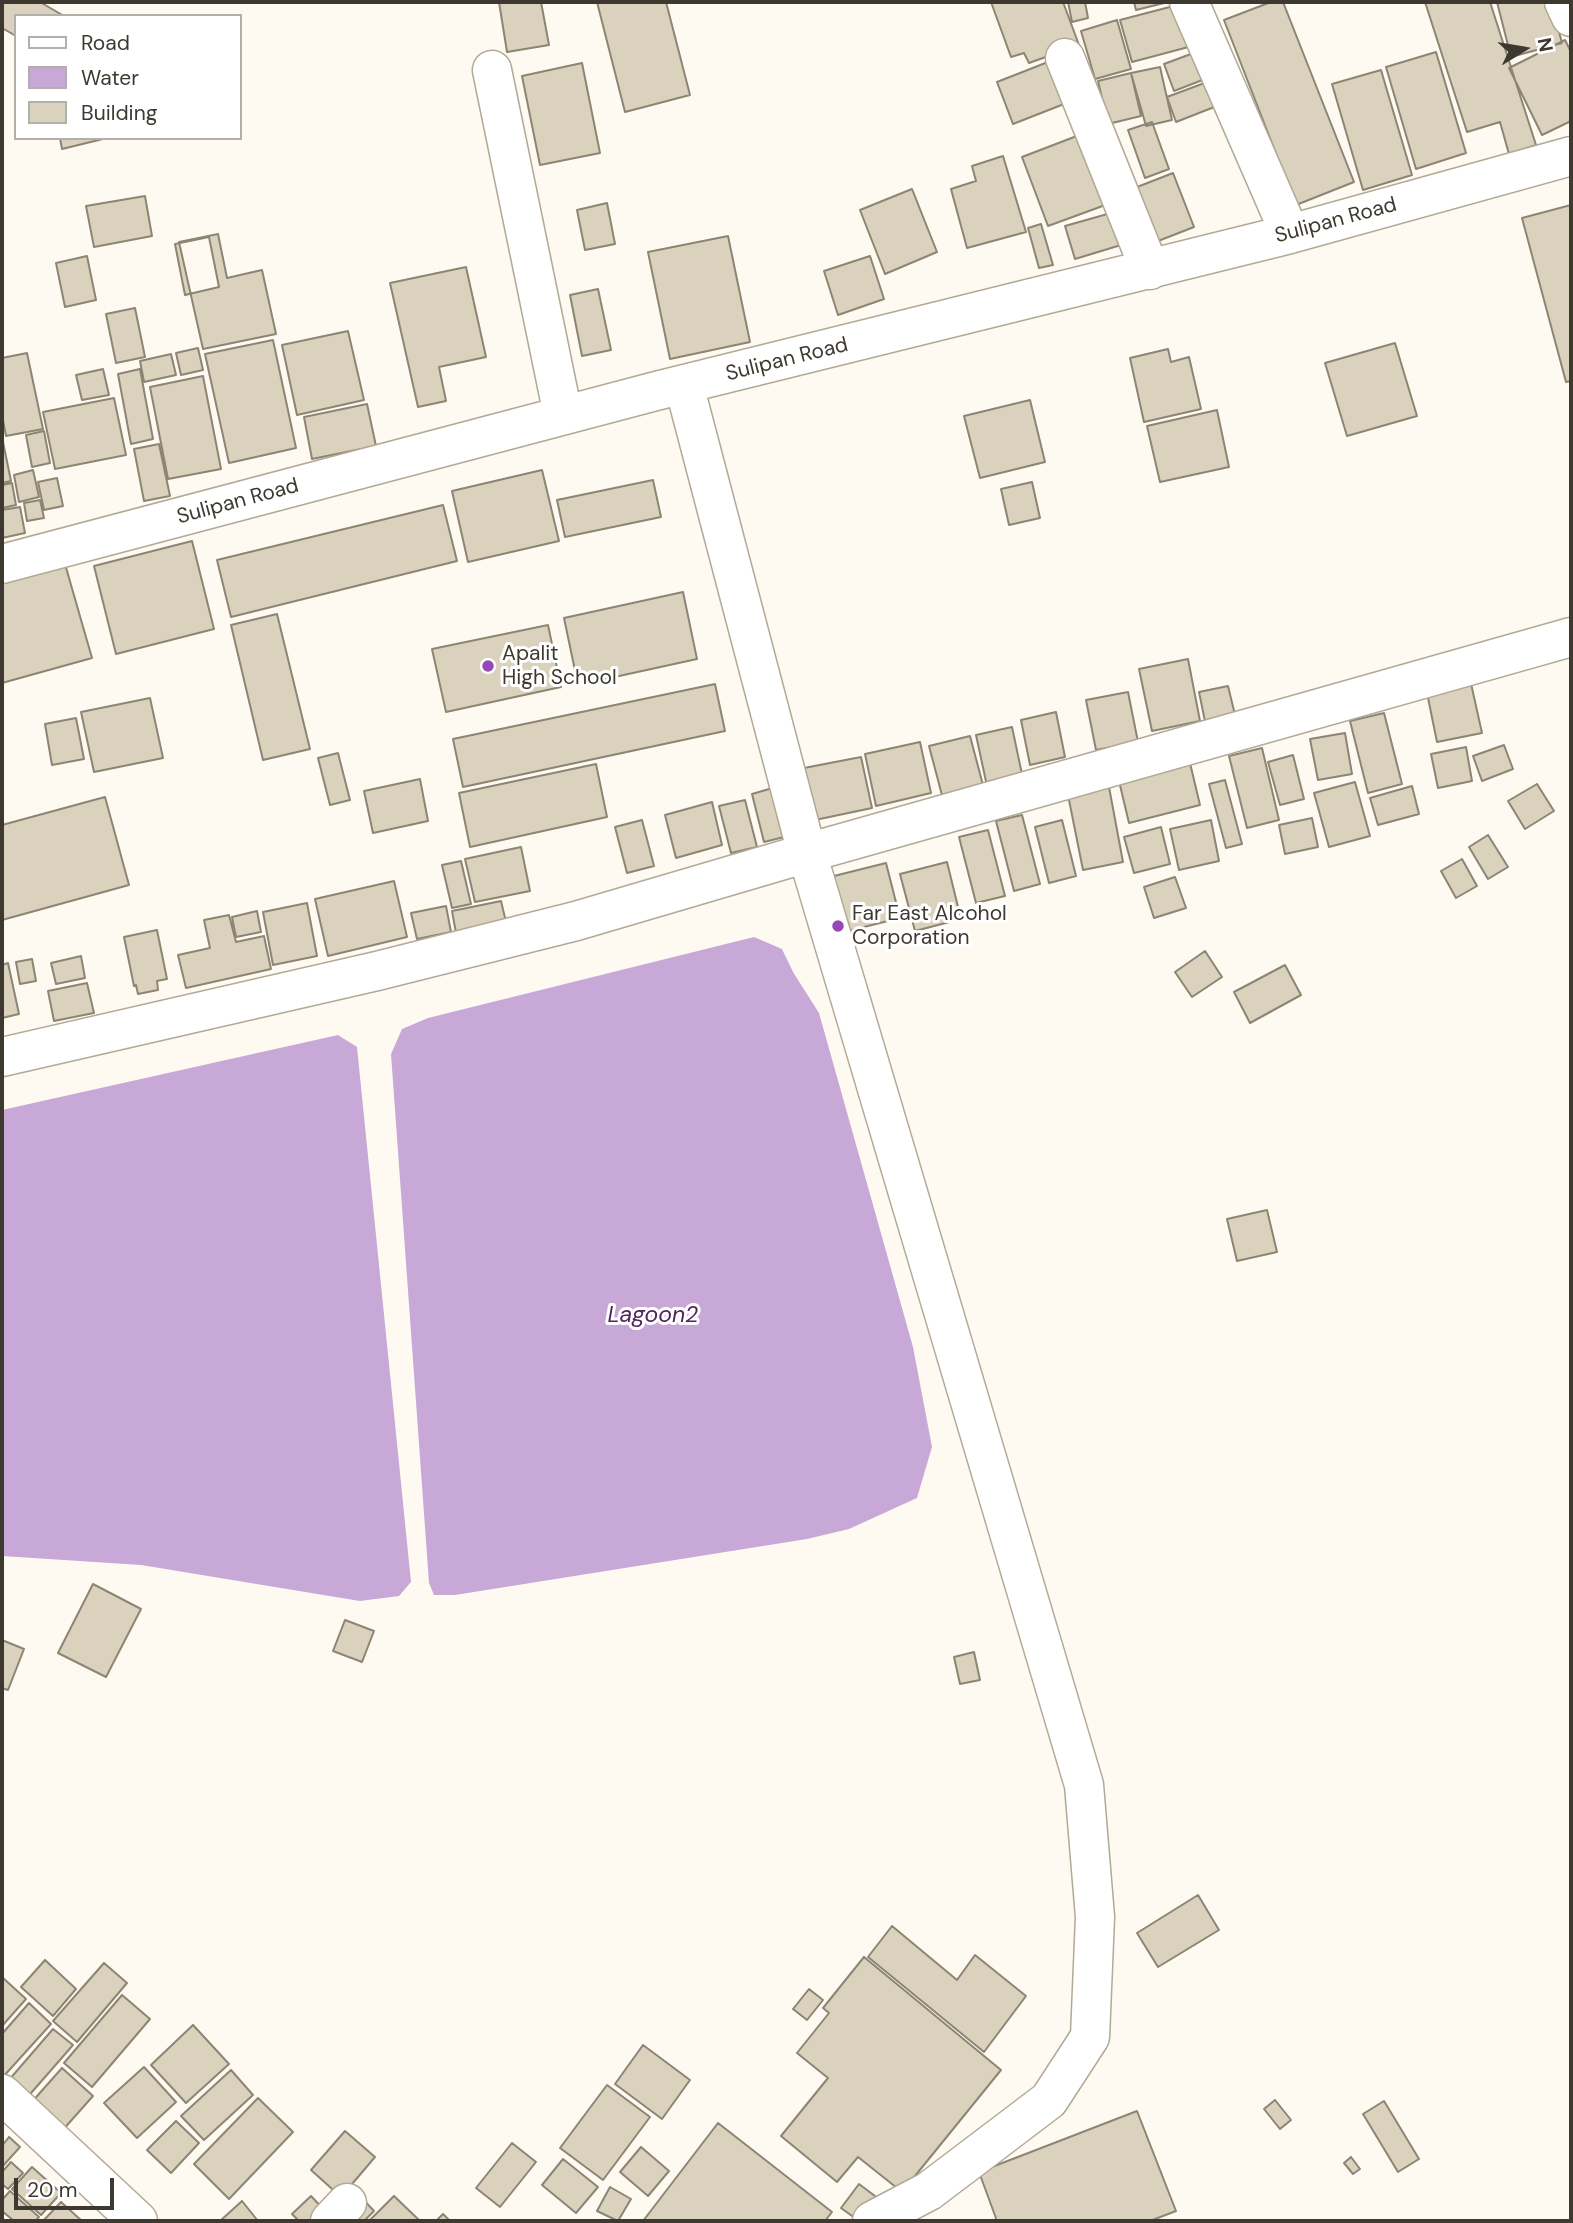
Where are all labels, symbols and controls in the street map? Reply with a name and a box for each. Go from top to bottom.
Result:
legend [14,14,242,140]
north arrow [1489,14,1559,84]
text: Road [81,29,130,57]
text: N [1532,36,1559,54]
text: Water [81,64,139,92]
text: Building [81,99,157,127]
street label: Sulipan Road [1272,193,1400,249]
street label: Sulipan Road [723,333,851,387]
street label: Sulipan Road [174,474,302,530]
place label: Apalit High School [502,641,617,691]
marker: Apalit High School [480,658,496,674]
place label: Far East Alcohol Corporation [852,901,1007,951]
marker: Far East Alcohol Corporation [830,918,846,934]
water label: Lagoon2 [607,1302,699,1330]
scale bar [18,2164,117,2208]
text: 20 m [27,2176,78,2204]

